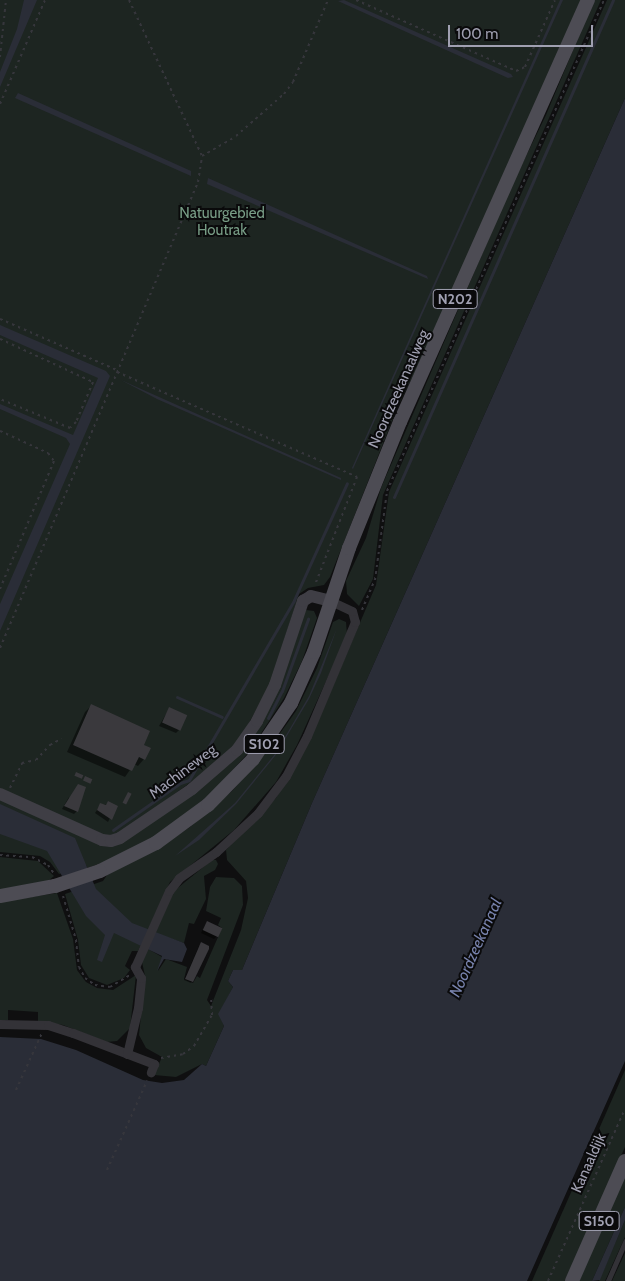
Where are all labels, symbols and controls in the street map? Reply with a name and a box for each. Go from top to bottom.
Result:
scale bar [450,15,595,47]
text: 100 m [456,25,498,43]
park label: Natuurgebied Houtrak [179,204,265,239]
road number: N202 [432,288,478,310]
street label: Noordzeekanaalweg [365,327,433,451]
road number: S102 [243,732,285,756]
street label: Machineweg [146,741,220,803]
water label: Noordzeekanaal [446,896,506,1000]
street label: Kanaaldijk [568,1130,610,1196]
road number: S150 [578,1210,620,1232]

